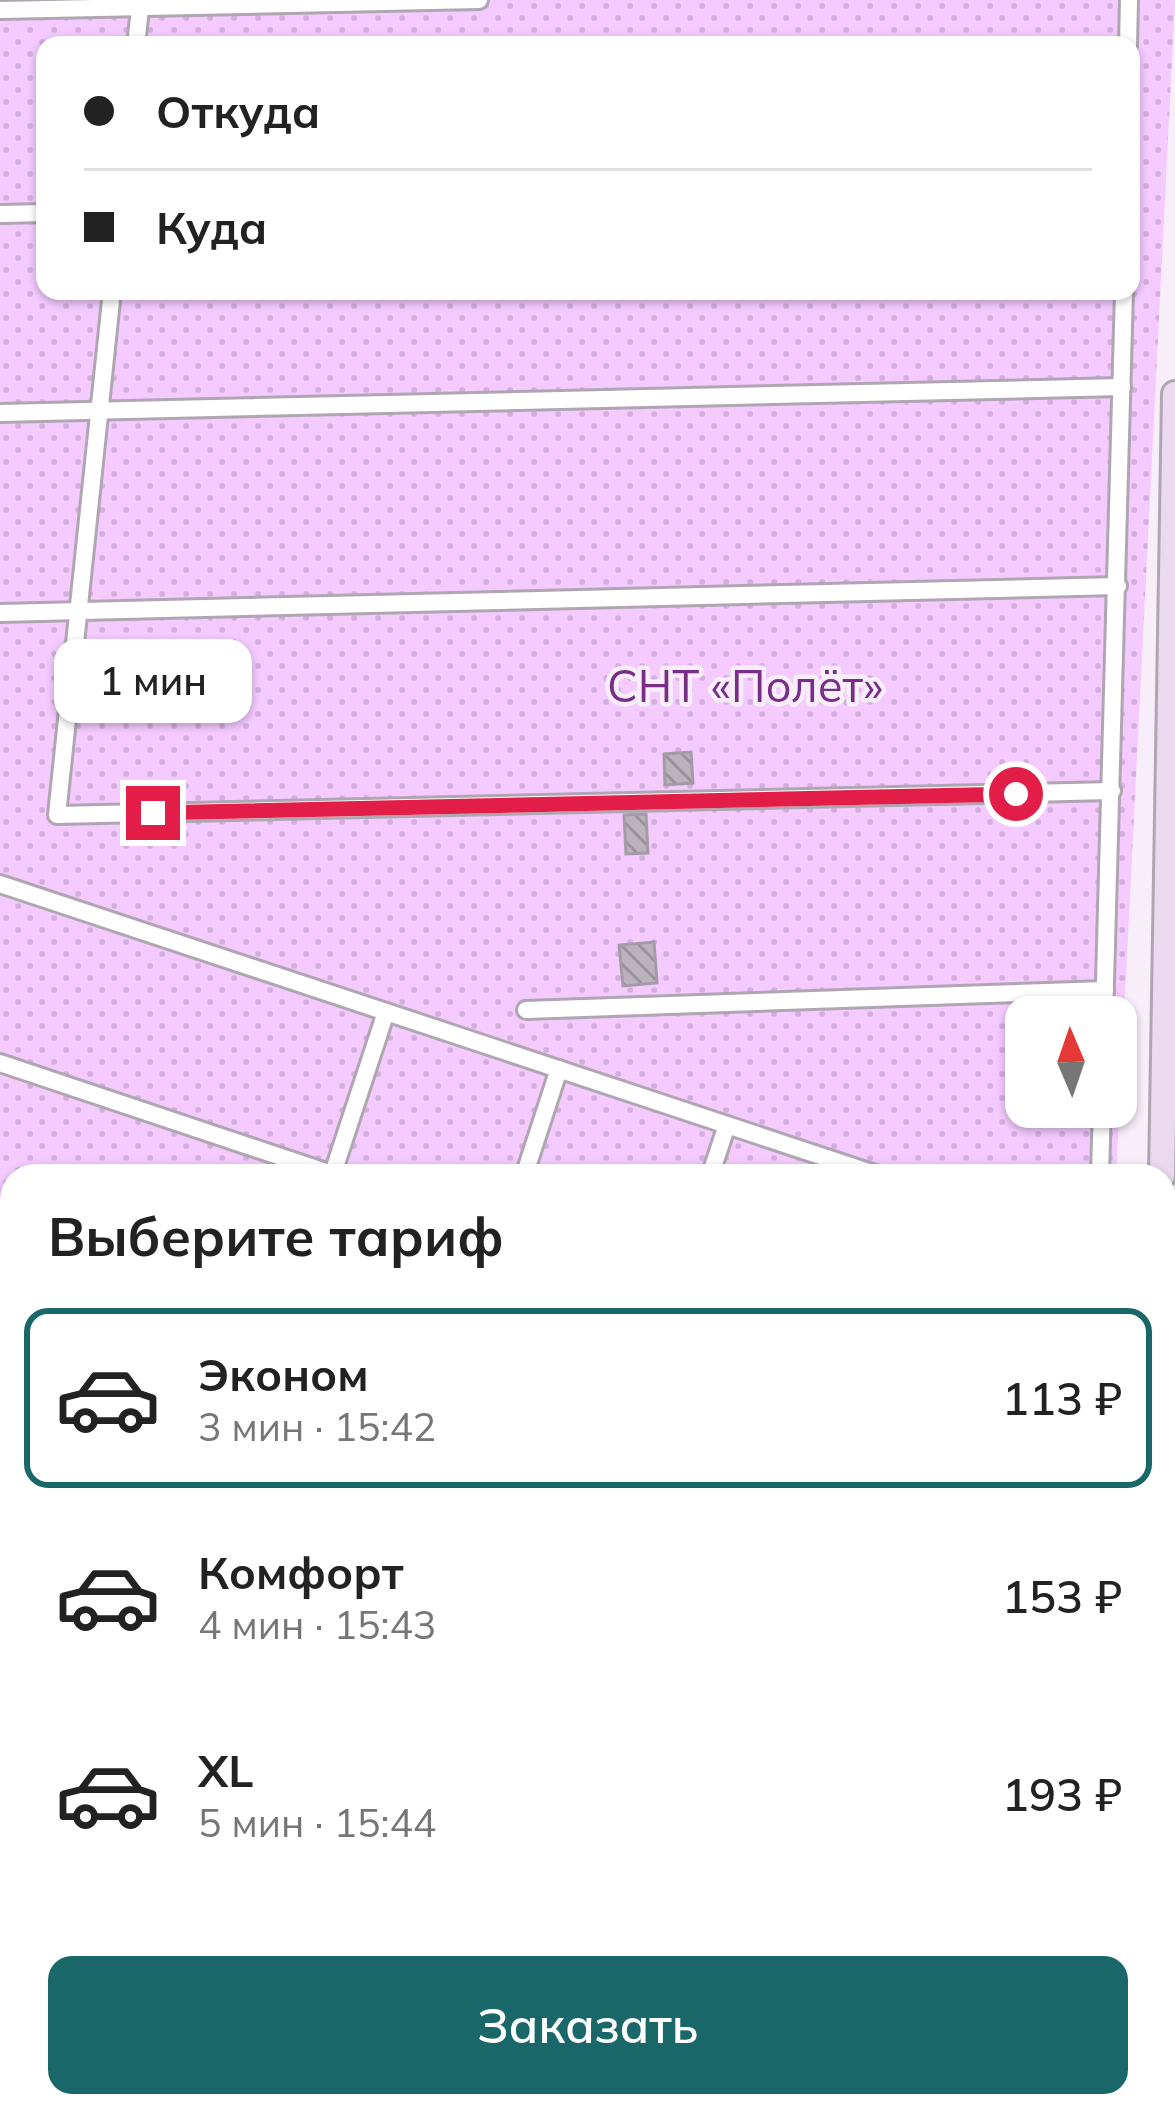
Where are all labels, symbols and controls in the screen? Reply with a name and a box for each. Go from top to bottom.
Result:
text: Откуда [156,83,320,139]
text: Куда [156,199,267,255]
callout: 1 мин [54,639,252,723]
text: 1 мин [99,656,207,705]
park label: СНТ «Полёт» [607,657,883,713]
route start [989,767,1043,821]
route end [126,786,180,840]
north arrow [1005,996,1137,1128]
map controls [1005,996,1137,1128]
text: Выберите тариф [48,1202,504,1270]
icon: car [54,1344,162,1452]
text: Эконом [198,1346,369,1402]
text: 113 ₽ [1002,1370,1122,1426]
text: 3 мин · 15:42 [198,1402,436,1451]
icon: car [54,1542,162,1650]
text: Комфорт [198,1544,404,1600]
text: 153 ₽ [1002,1568,1122,1624]
text: 4 мин · 15:43 [198,1600,436,1649]
icon: car [54,1740,162,1848]
text: XL [198,1742,253,1798]
text: 193 ₽ [1002,1766,1122,1822]
text: 5 мин · 15:44 [198,1798,436,1847]
button: Заказать [48,1956,1128,2094]

